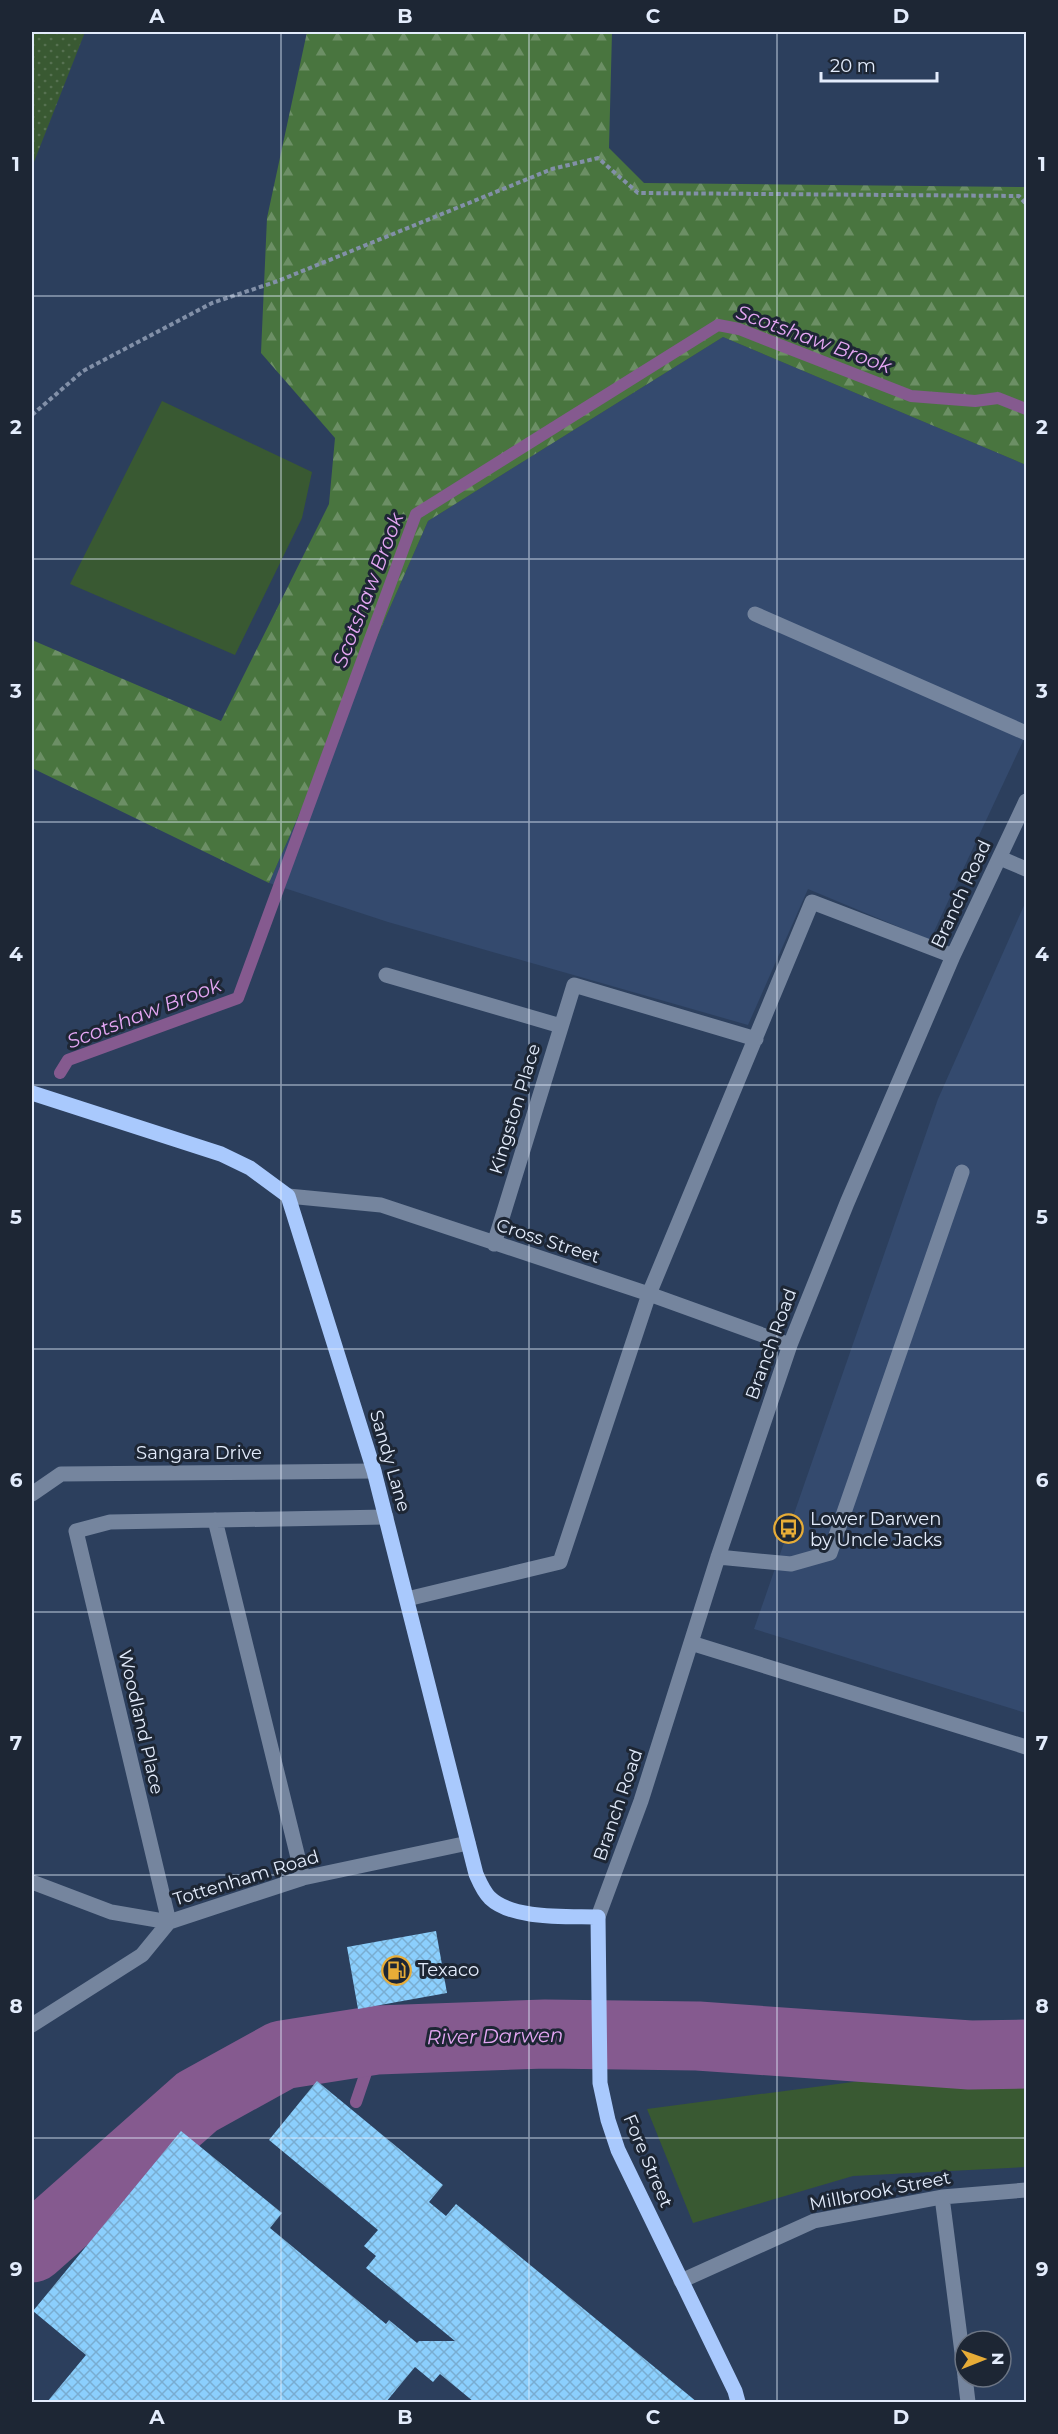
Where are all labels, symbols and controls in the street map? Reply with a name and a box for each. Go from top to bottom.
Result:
text: A [148,4,165,28]
text: B [397,4,413,28]
text: C [646,4,661,28]
text: D [893,4,909,28]
scale bar [821,45,936,83]
text: 20 m [830,55,876,77]
text: 1 [12,152,20,176]
text: 1 [1038,152,1046,176]
water label: Scotshaw Brook [733,300,896,379]
text: 2 [10,415,22,439]
text: 2 [1036,415,1048,439]
water label: Scotshaw Brook [327,508,409,671]
text: 3 [9,679,22,703]
text: 3 [1035,679,1048,703]
street label: Branch Road [926,836,996,952]
text: 4 [9,942,23,966]
text: 4 [1035,942,1049,966]
water label: Scotshaw Brook [63,972,226,1054]
street label: Kingston Place [485,1041,545,1177]
text: 5 [10,1205,22,1229]
text: 5 [1036,1205,1048,1229]
street label: Cross Street [493,1214,603,1268]
street label: Branch Road [741,1285,801,1403]
street label: Sandy Lane [365,1408,415,1514]
street label: Sangara Drive [136,1442,262,1464]
text: 6 [10,1468,23,1492]
text: 6 [1036,1468,1049,1492]
place label: Lower Darwen by Uncle Jacks [810,1508,942,1551]
bus stop icon: Lower Darwen by Uncle Jacks [773,1513,805,1545]
street label: Woodland Place [114,1648,168,1796]
text: 7 [10,1731,22,1755]
text: 7 [1036,1731,1048,1755]
street label: Branch Road [589,1746,647,1864]
street label: Tottenham Road [170,1845,322,1911]
fuel station icon: Texaco [381,1954,413,1986]
place label: Texaco [418,1959,479,1981]
text: 8 [9,1994,23,2018]
text: 8 [1035,1994,1049,2018]
water label: River Darwen [426,2023,564,2049]
street label: Fore Street [618,2111,678,2211]
street label: Millbrook Street [808,2167,952,2215]
text: 9 [10,2257,22,2281]
text: 9 [1036,2257,1048,2281]
north arrow [953,2329,1013,2389]
text: N [988,2352,1007,2365]
text: A [148,2405,165,2429]
text: B [397,2405,413,2429]
text: C [646,2405,661,2429]
text: D [893,2405,909,2429]

